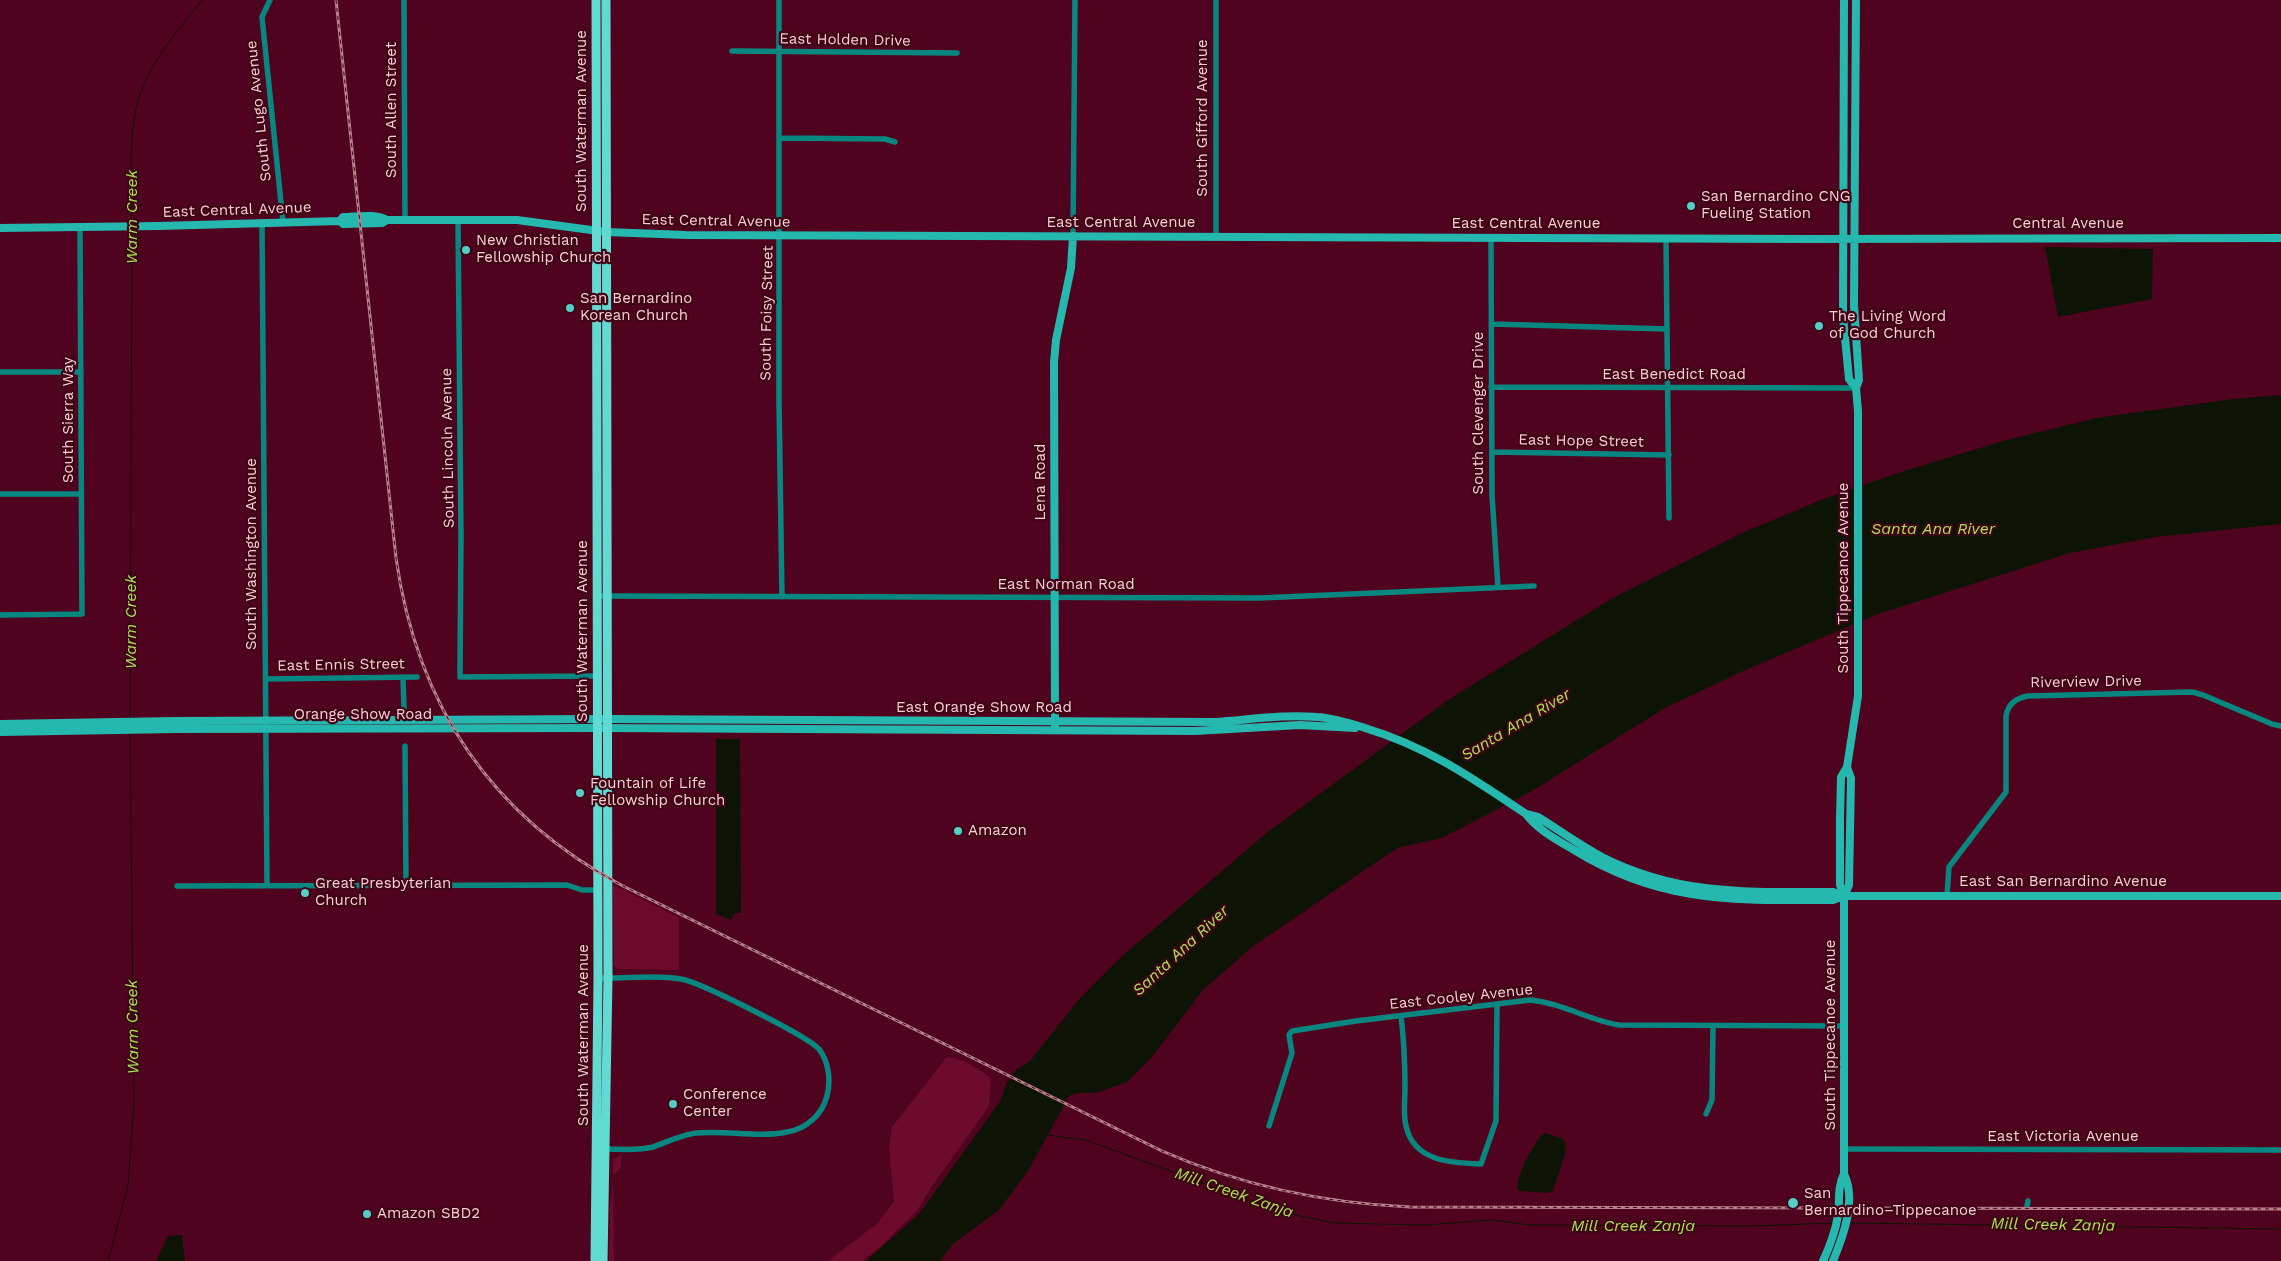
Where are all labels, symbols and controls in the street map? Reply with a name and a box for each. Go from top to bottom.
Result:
street label: South Waterman Avenue [573,30,591,212]
street label: East Holden Drive [779,30,911,50]
street label: South Gifford Avenue [1194,39,1212,197]
street label: South Lugo Avenue [243,40,275,182]
street label: South Allen Street [383,42,401,178]
water label: Warm Creek [122,170,142,264]
place label: San Bernardino CNG Fueling Station [1701,188,1851,223]
street label: East Central Avenue [162,198,312,222]
marker: San Bernardino CNG Fueling Station [1685,200,1697,212]
street label: East Central Avenue [641,211,791,231]
street label: East Central Avenue [1047,214,1195,232]
street label: East Central Avenue [1452,215,1600,233]
street label: Central Avenue [2012,215,2124,233]
place label: New Christian Fellowship Church [476,232,611,267]
marker: New Christian Fellowship Church [460,244,472,256]
street label: South Foisy Street [757,245,777,381]
place label: San Bernardino Korean Church [580,290,692,325]
marker: San Bernardino Korean Church [564,302,576,314]
place label: The Living Word of God Church [1829,308,1946,343]
marker: The Living Word of God Church [1813,320,1825,332]
street label: South Clevenger Drive [1470,332,1488,494]
street label: South Sierra Way [60,357,78,483]
street label: East Benedict Road [1602,366,1746,384]
street label: South Lincoln Avenue [438,368,458,528]
street label: East Hope Street [1518,431,1644,451]
street label: Lena Road [1032,444,1050,520]
street label: South Washington Avenue [243,458,261,650]
street label: South Tippecanoe Avenue [1835,483,1853,673]
water label: Santa Ana River [1871,519,1995,539]
street label: South Waterman Avenue [574,540,592,722]
water label: Warm Creek [121,575,141,669]
street label: East Norman Road [997,576,1135,594]
street label: East Ennis Street [277,655,405,675]
street label: Riverview Drive [2030,672,2142,692]
water label: Santa Ana River [1458,685,1574,765]
street label: East Orange Show Road [896,699,1072,717]
street label: Orange Show Road [294,706,432,724]
place label: Fountain of Life Fellowship Church [590,775,725,810]
marker: Fountain of Life Fellowship Church [574,787,586,799]
place label: Amazon [968,822,1027,840]
marker: Amazon [952,825,964,837]
street label: East San Bernardino Avenue [1959,873,2167,891]
place label: Great Presbyterian Church [315,875,451,910]
marker: Great Presbyterian Church [299,887,311,899]
water label: Santa Ana River [1129,902,1233,1000]
street label: South Tippecanoe Avenue [1822,940,1840,1130]
street label: South Waterman Avenue [575,944,593,1126]
water label: Warm Creek [123,980,143,1074]
street label: East Cooley Avenue [1388,980,1534,1014]
place label: Conference Center [683,1086,767,1121]
marker: Conference Center [667,1098,679,1110]
street label: East Victoria Avenue [1987,1128,2139,1146]
water label: Mill Creek Zanja [1172,1164,1296,1222]
place label: San Bernardino–Tippecanoe [1804,1185,1977,1220]
marker: San Bernardino–Tippecanoe [1786,1196,1800,1210]
place label: Amazon SBD2 [377,1205,480,1223]
marker: Amazon SBD2 [361,1208,373,1220]
water label: Mill Creek Zanja [1991,1214,2115,1236]
water label: Mill Creek Zanja [1571,1216,1695,1236]

